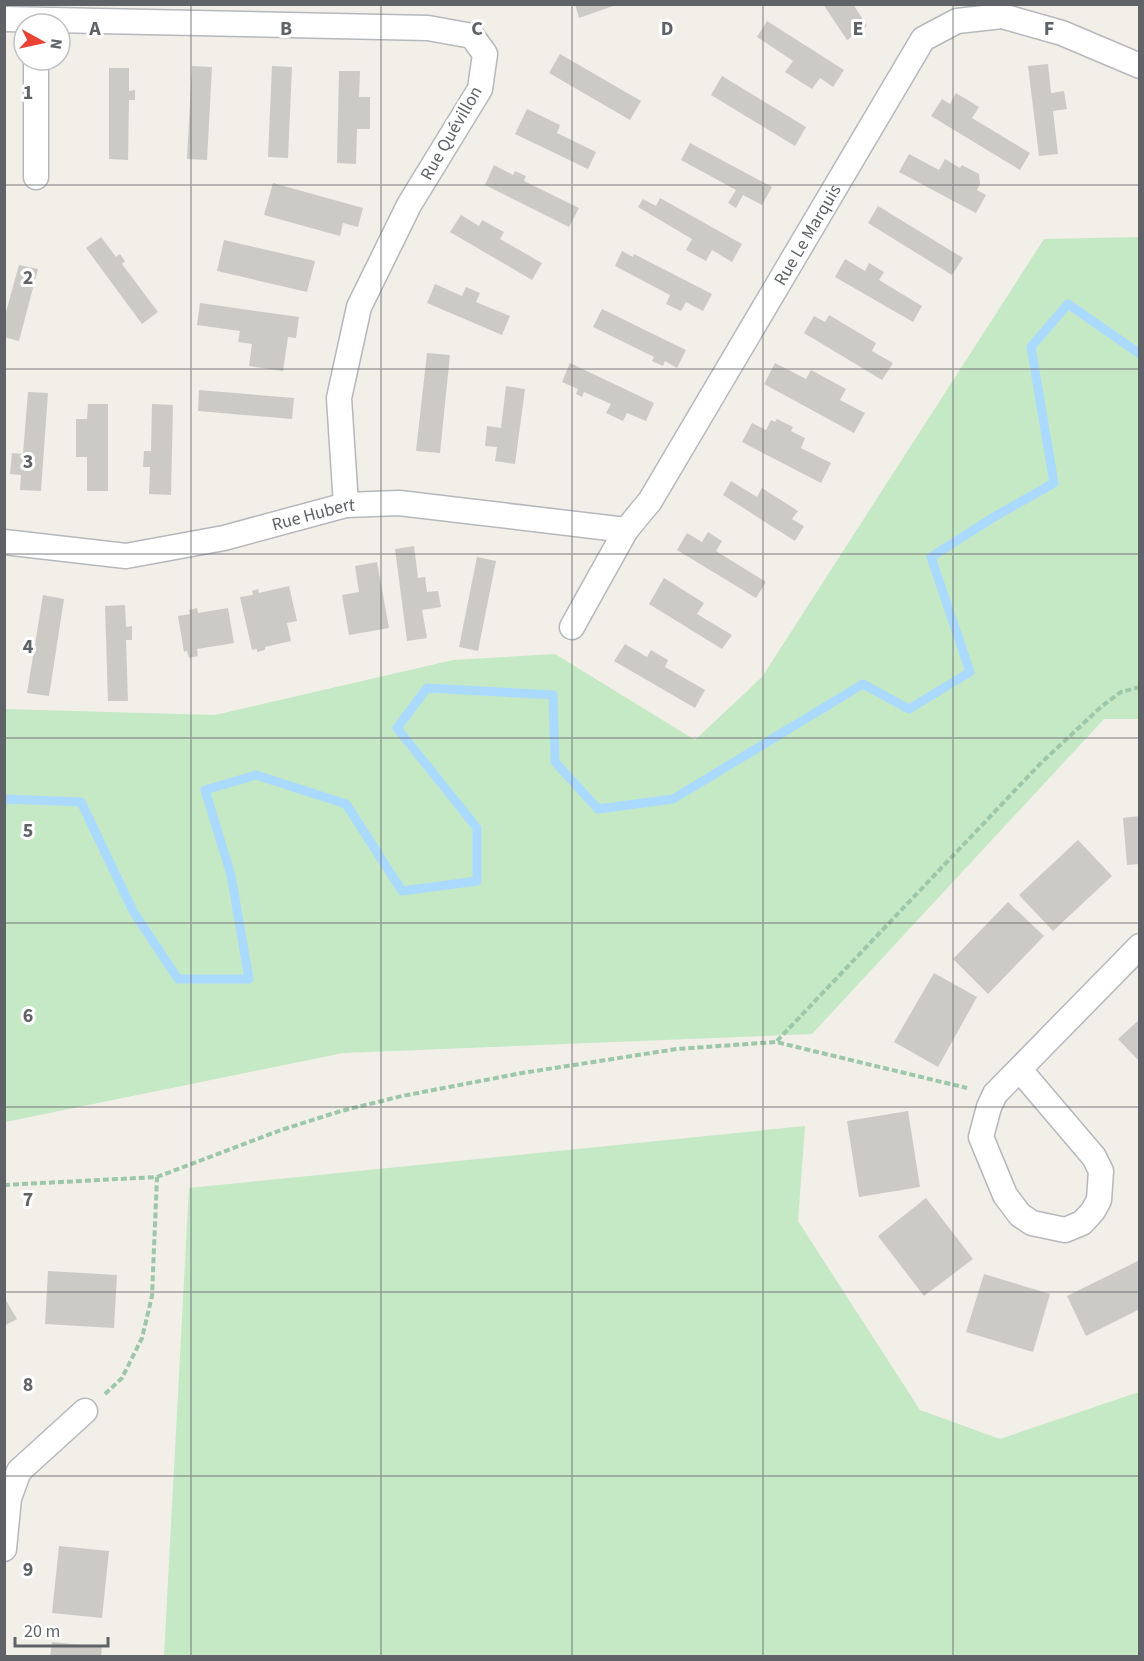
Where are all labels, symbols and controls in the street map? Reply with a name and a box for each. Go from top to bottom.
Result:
north arrow [12,12,72,72]
text: A [88,15,101,43]
text: B [280,15,292,43]
text: C [471,15,483,43]
text: D [661,15,673,43]
text: E [853,15,863,43]
text: F [1044,15,1054,43]
text: N [44,37,67,51]
text: 1 [23,79,33,107]
street label: Rue Quévillon [414,82,488,185]
street label: Rue Le Marquis [768,180,847,290]
text: 2 [23,264,33,292]
text: 3 [23,448,33,476]
street label: Rue Hubert [269,492,355,538]
text: 4 [23,633,34,661]
text: 5 [23,817,33,845]
text: 6 [23,1002,33,1030]
text: 7 [23,1186,33,1214]
text: 8 [23,1371,33,1399]
text: 9 [23,1556,33,1584]
scale bar [15,1610,108,1648]
text: 20 m [24,1619,60,1644]

